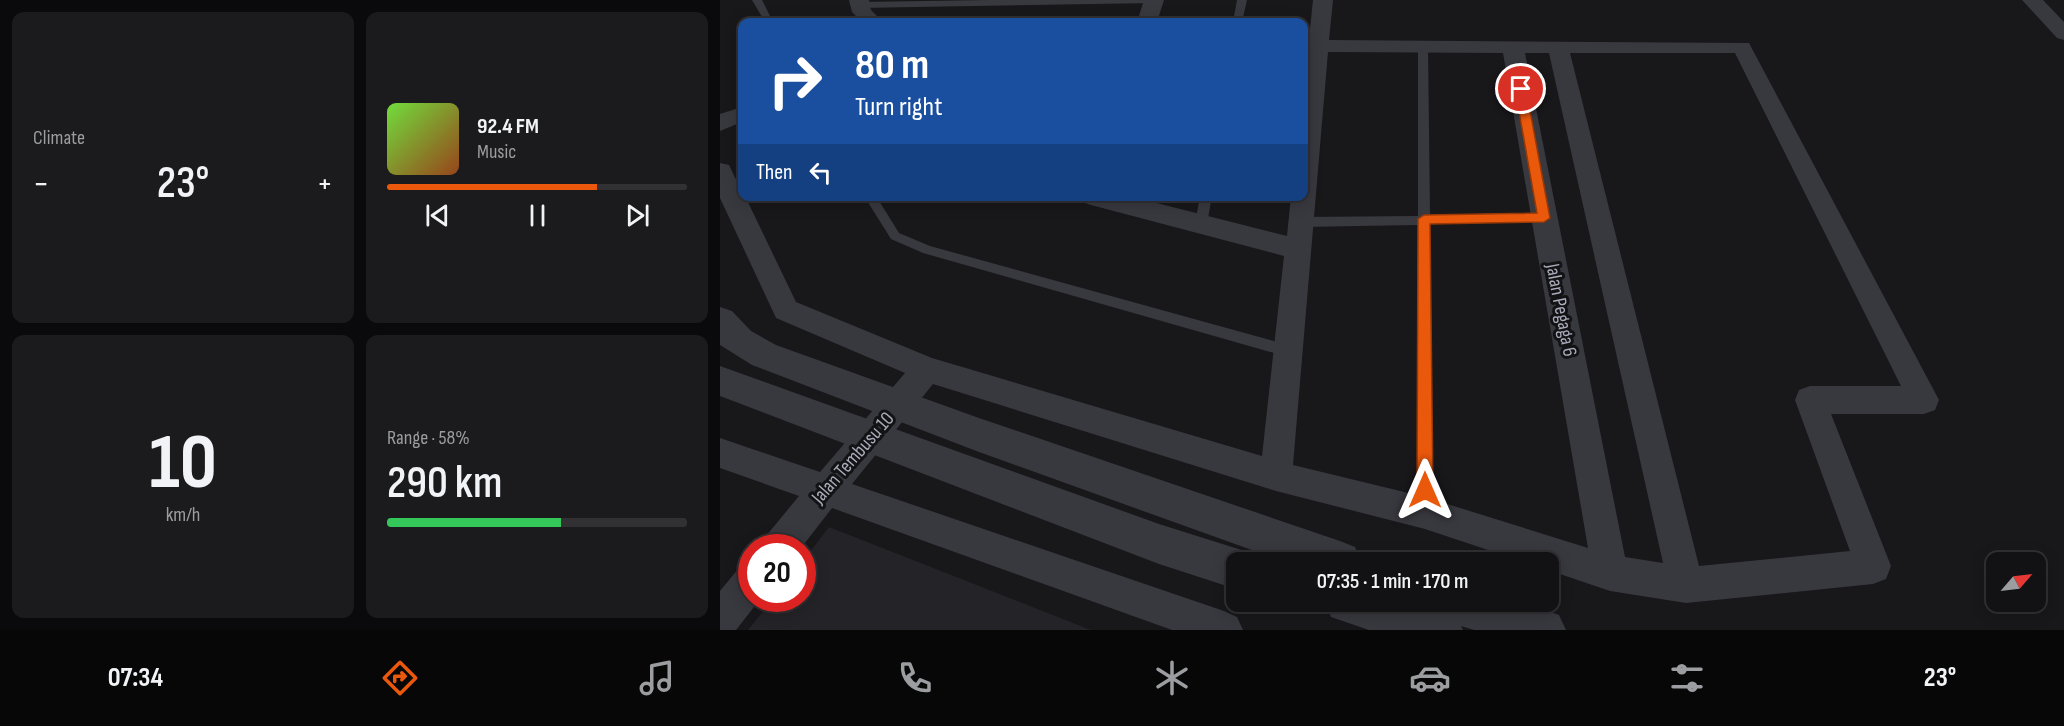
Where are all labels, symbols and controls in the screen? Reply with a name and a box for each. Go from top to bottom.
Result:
text: 80 m [855,40,929,91]
icon: right [756,42,834,120]
pin [1495,63,1546,114]
icon: arrive [1504,72,1537,105]
text: Turn right [855,91,942,123]
text: 92.4 FM [477,113,539,140]
text: Climate [33,126,85,150]
text: Music [477,140,516,164]
text: 23° [157,156,209,211]
icon: left [804,156,837,189]
text: Then [756,159,792,186]
text: − [33,164,49,204]
text: + [317,164,333,204]
icon: previous [421,199,454,232]
icon: pause [521,199,554,232]
icon: next [621,199,654,232]
street label: Jalan Pegaga 6 [1540,260,1582,359]
street label: Jalan Tembusu 10 [806,407,899,510]
text: 10 [149,417,217,510]
text: Range · 58% [387,426,470,450]
text: 290 km [387,456,503,511]
position arrow [1393,458,1457,522]
text: km/h [166,503,200,527]
speed limit sign: 20 [738,534,816,612]
north arrow [1986,552,2046,612]
map controls [1986,552,2046,612]
text: 07:35 · 1 min · 170 m [1317,568,1468,595]
icon: directions [379,657,421,699]
icon: music [636,657,678,699]
icon: phone [894,657,936,699]
icon: climate [1151,657,1193,699]
icon: car [1409,657,1451,699]
icon: filters [1666,657,1708,699]
text: 07:34 [108,662,163,694]
text: 23° [1924,662,1956,694]

